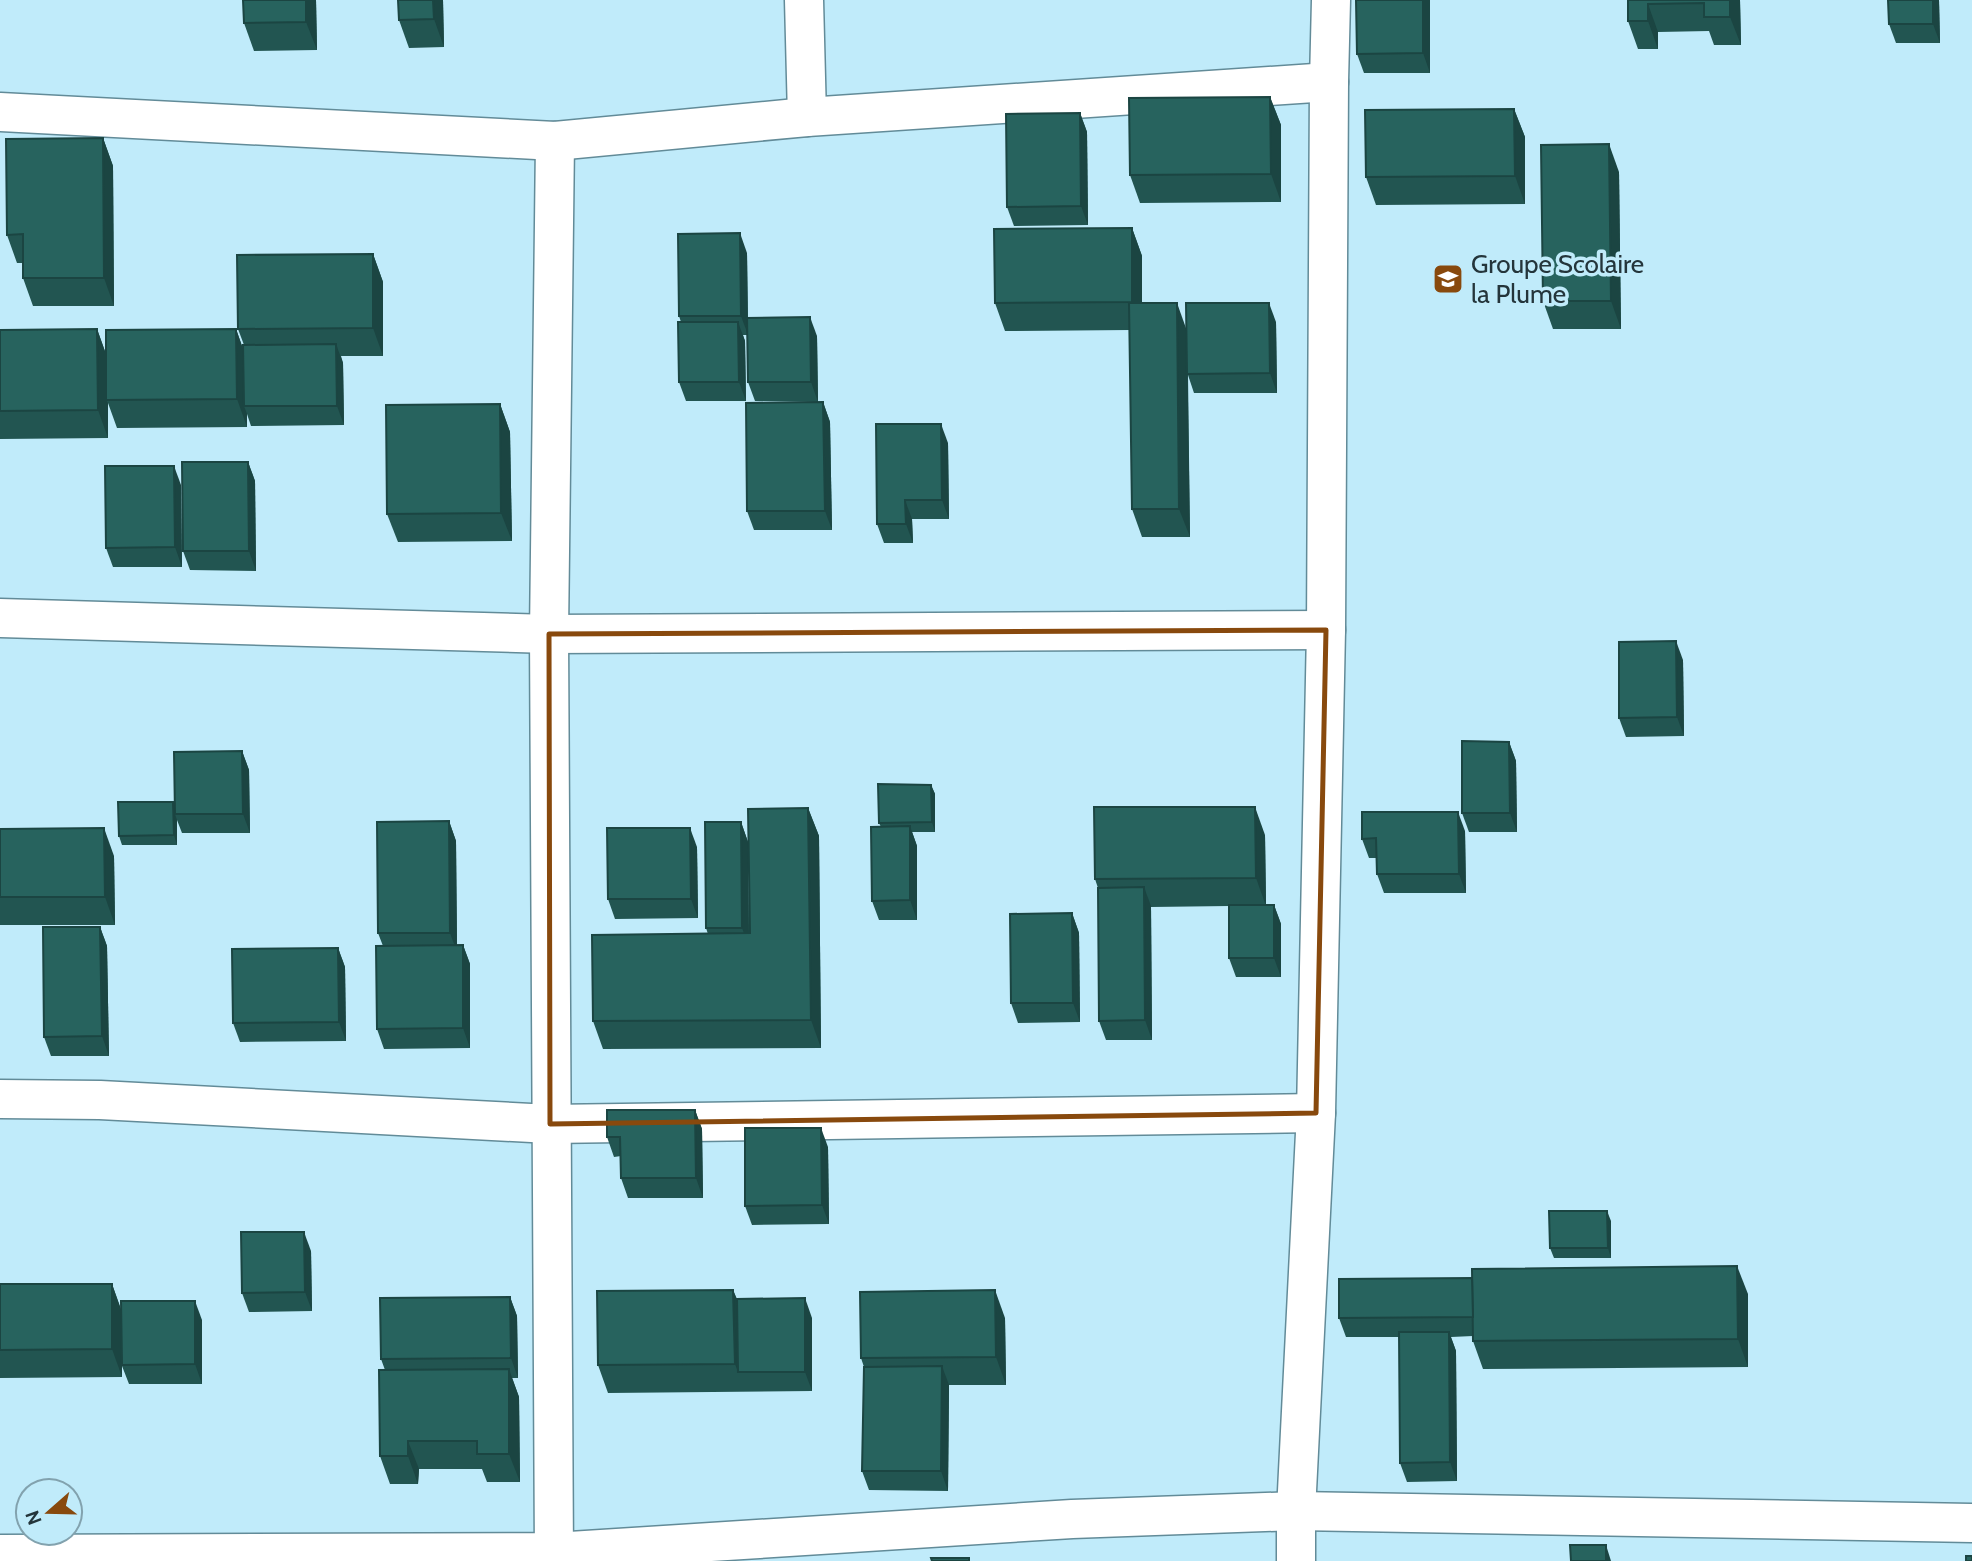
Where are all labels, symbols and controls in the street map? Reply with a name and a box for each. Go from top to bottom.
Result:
place label: Groupe Scolaire la Plume [1471,248,1644,310]
school or university icon: Groupe Scolaire la Plume [1431,262,1465,296]
north arrow [14,1477,84,1547]
text: N [20,1507,47,1528]

